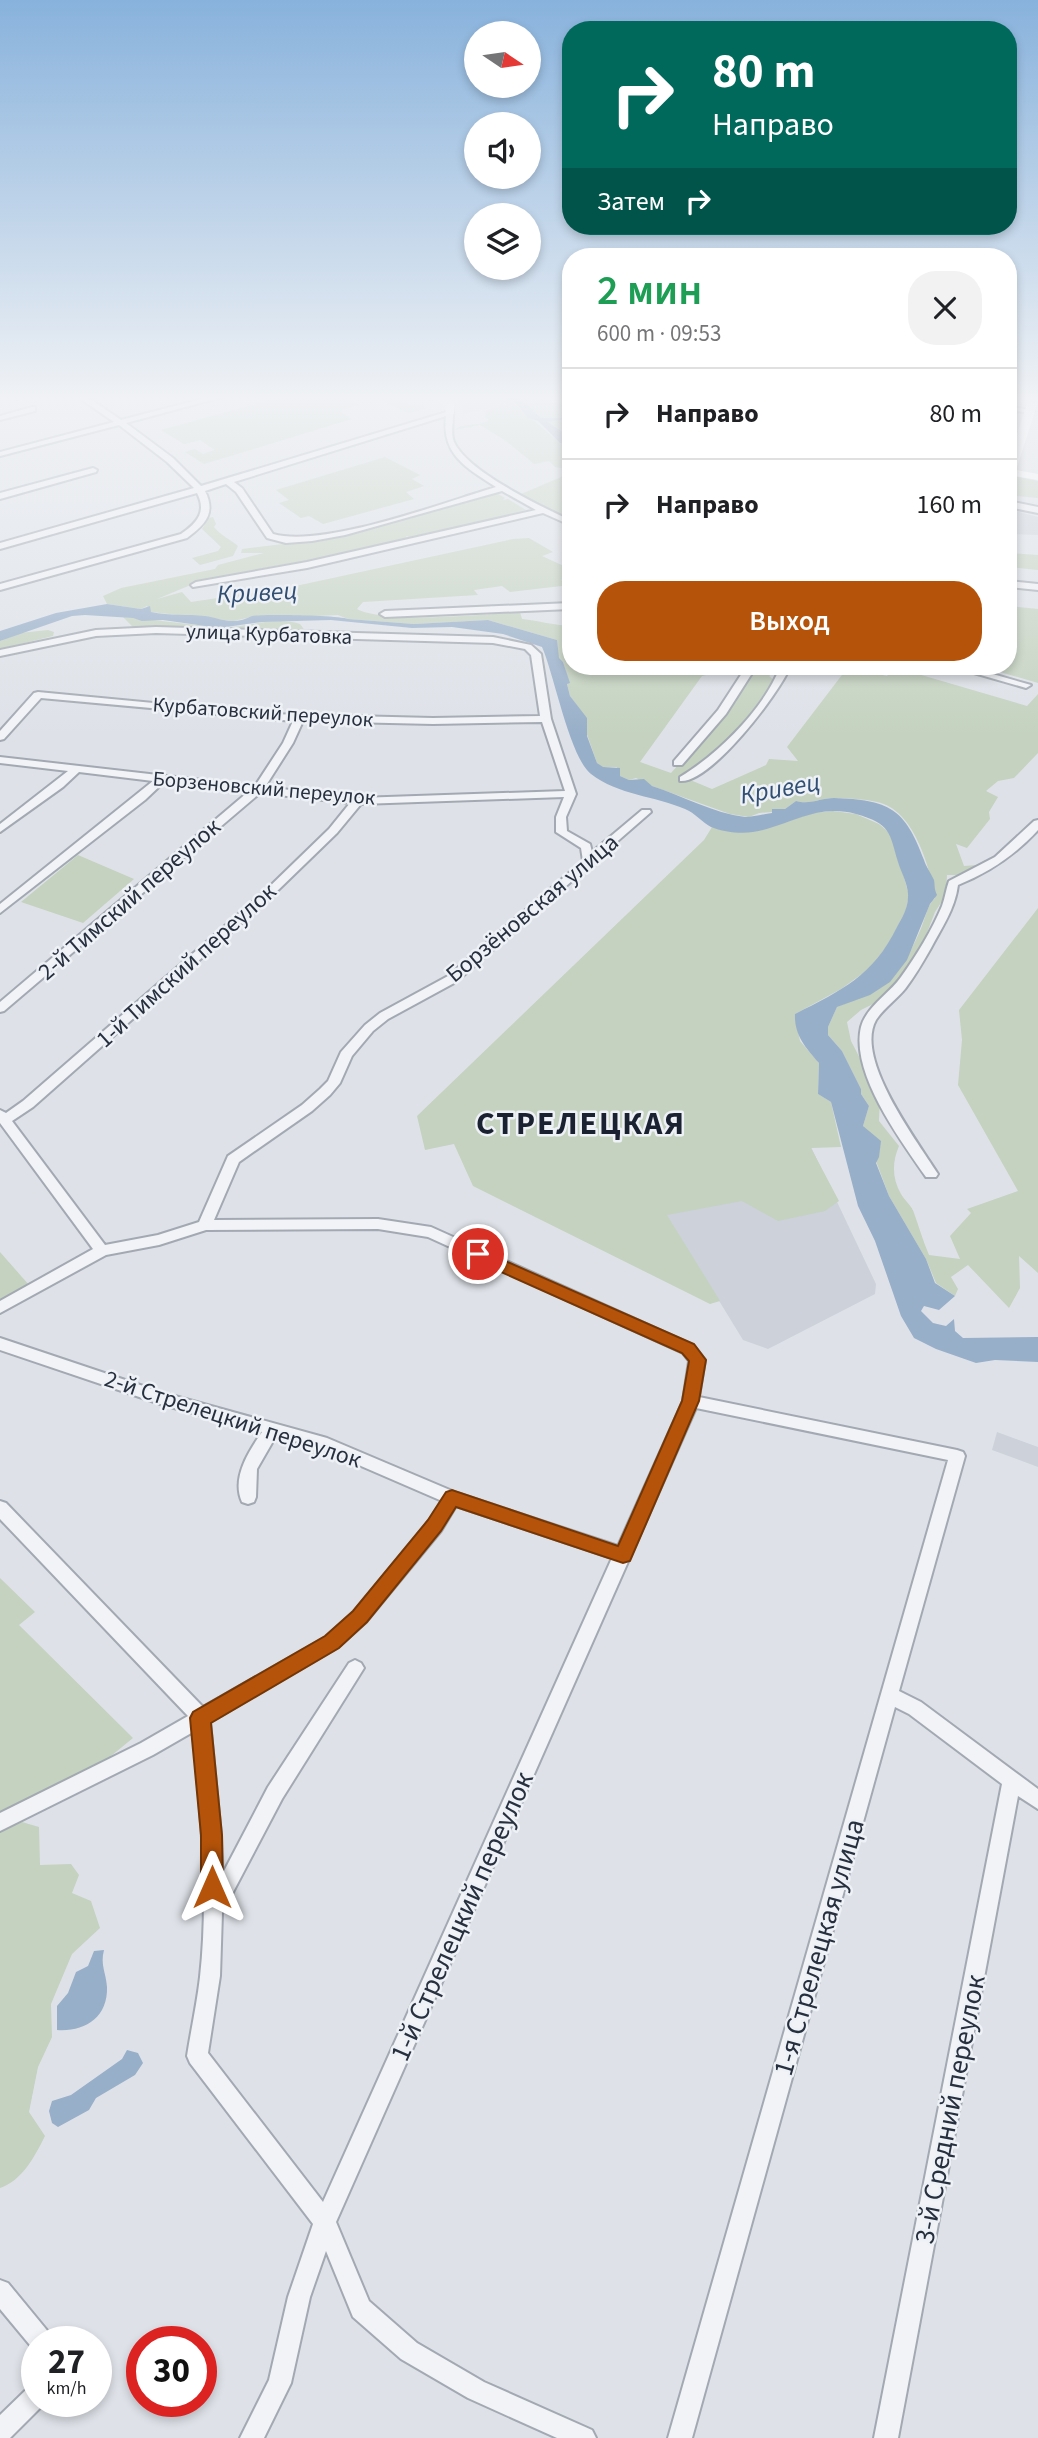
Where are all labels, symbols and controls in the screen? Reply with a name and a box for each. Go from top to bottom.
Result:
north arrow [464,21,541,98]
map controls [464,21,541,280]
text: 80 m [712,37,816,107]
icon: right [597,49,688,140]
text: Направо [712,102,834,148]
button: sound [464,112,541,189]
icon: right [679,182,717,220]
text: Затем [597,183,665,220]
button: layers [464,203,541,280]
text: 2 мин [597,261,702,321]
button: close [908,271,982,345]
text: 600 m · 09:53 [597,317,721,350]
icon: right [597,395,635,433]
text: Направо [656,395,759,432]
text: 80 m [929,395,982,432]
icon: right [597,486,635,524]
text: Направо [656,486,759,523]
text: 160 m [916,486,982,523]
water label: Кривец [216,572,298,613]
button: Выход [597,581,982,661]
street label: улица Курбатовка [185,616,353,652]
street label: Курбатовский переулок [152,689,375,735]
street label: Борзеновский переулок [151,763,377,813]
water label: Кривец [737,763,823,814]
street label: 2-й Тимский переулок [30,810,229,989]
street label: Борзёновская улица [438,826,626,991]
street label: 1-й Тимский переулок [88,875,284,1056]
district label: СТРЕЛЕЦКАЯ [476,1101,686,1147]
pin [448,1224,508,1284]
icon: arrive [459,1235,497,1273]
street label: 2-й Стрелецкий переулок [100,1361,366,1478]
street label: 1-й Стрелецкий переулок [380,1765,544,2067]
street label: 1-я Стрелецкая улица [763,1814,875,2080]
position arrow [175,1850,249,1924]
street label: 3-й Средний переулок [904,1971,996,2247]
speed limit sign: 30 [126,2326,217,2417]
text: 27 [48,2337,85,2387]
text: km/h [47,2376,86,2401]

